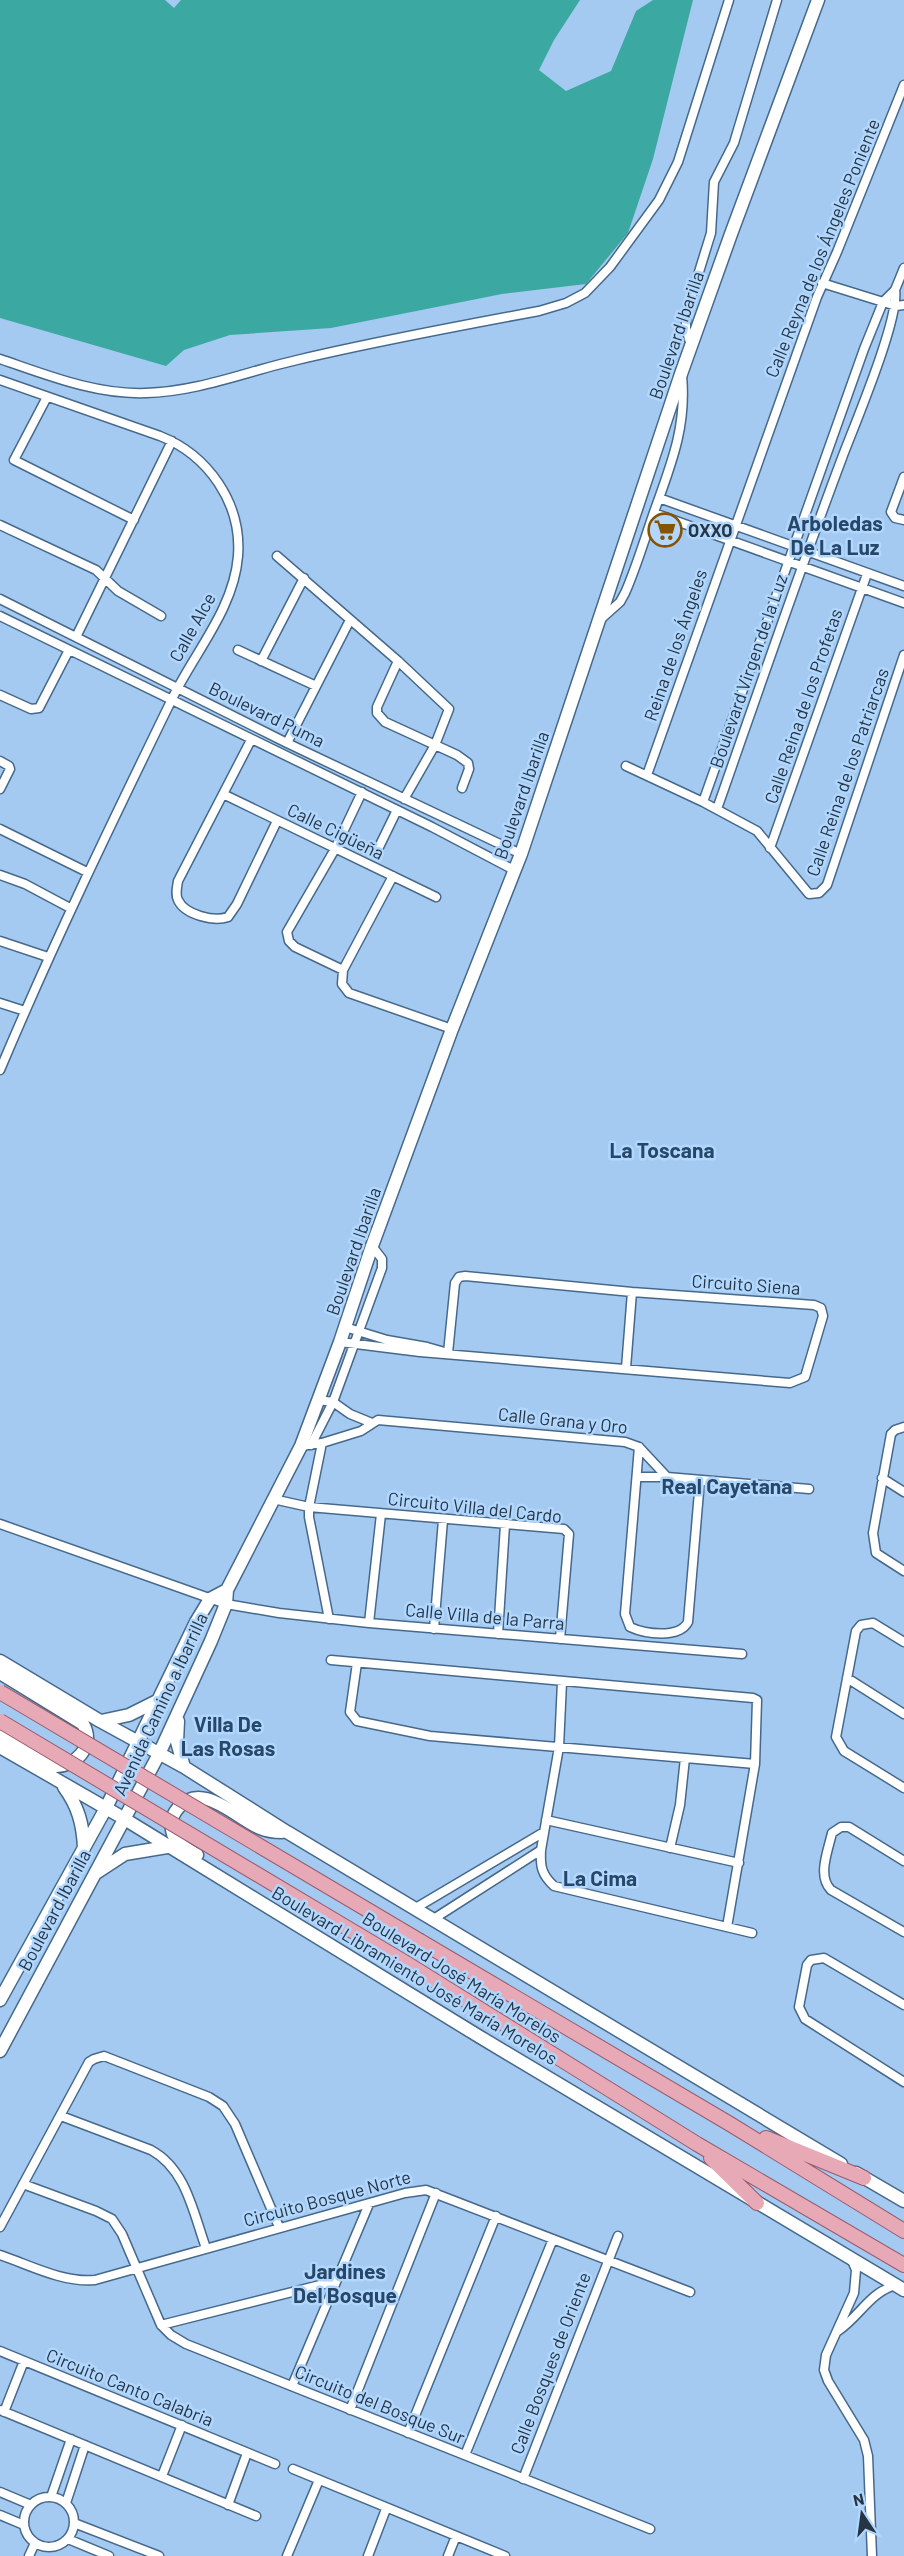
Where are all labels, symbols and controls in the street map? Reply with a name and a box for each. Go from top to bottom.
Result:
street label: Calle Reyna de los Ángeles Poniente [760,115,884,381]
street label: Boulevard Ibarilla [644,268,708,402]
district label: Arboledas De La Luz [787,510,883,559]
supermarket icon: OXXO [647,512,683,548]
place label: OXXO [688,519,733,541]
street label: Reina de los Ángeles [639,566,711,724]
street label: Boulevard Virgen de la Luz [704,571,792,771]
street label: Calle Alce [164,589,220,665]
street label: Calle Reina de los Profetas [759,606,847,806]
street label: Calle Reina de los Patriarcas [801,665,893,879]
street label: Boulevard Puma [206,676,328,752]
street label: Boulevard Ibarilla [489,728,553,862]
street label: Calle Cigüeña [284,798,388,864]
district label: La Toscana [610,1137,715,1162]
street label: Boulevard Ibarilla [321,1184,385,1318]
street label: Circuito Siena [691,1269,801,1299]
street label: Calle Grana y Oro [497,1402,629,1438]
district label: Real Cayetana [662,1473,792,1498]
street label: Circuito Villa del Cardo [387,1487,563,1527]
street label: Calle Villa de la Parra [404,1598,566,1634]
street label: Avenida Camino a Ibarrilla [108,1609,212,1799]
district label: Villa De Las Rosas [181,1711,275,1760]
street label: Boulevard Ibarilla [13,1846,95,1974]
district label: La Cima [563,1865,637,1890]
street label: Boulevard Libramiento José María Morelos [268,1881,562,2069]
street label: Boulevard José María Morelos [359,1907,565,2047]
street label: Circuito Bosque Norte [241,2165,413,2231]
district label: Jardines Del Bosque [293,2258,397,2307]
street label: Calle Bosques de Oriente [505,2269,595,2457]
street label: Circuito Canto Calabria [43,2343,217,2431]
street label: Circuito del Bosque Sur [292,2360,469,2448]
north arrow [832,2484,892,2544]
text: N [851,2488,866,2509]

